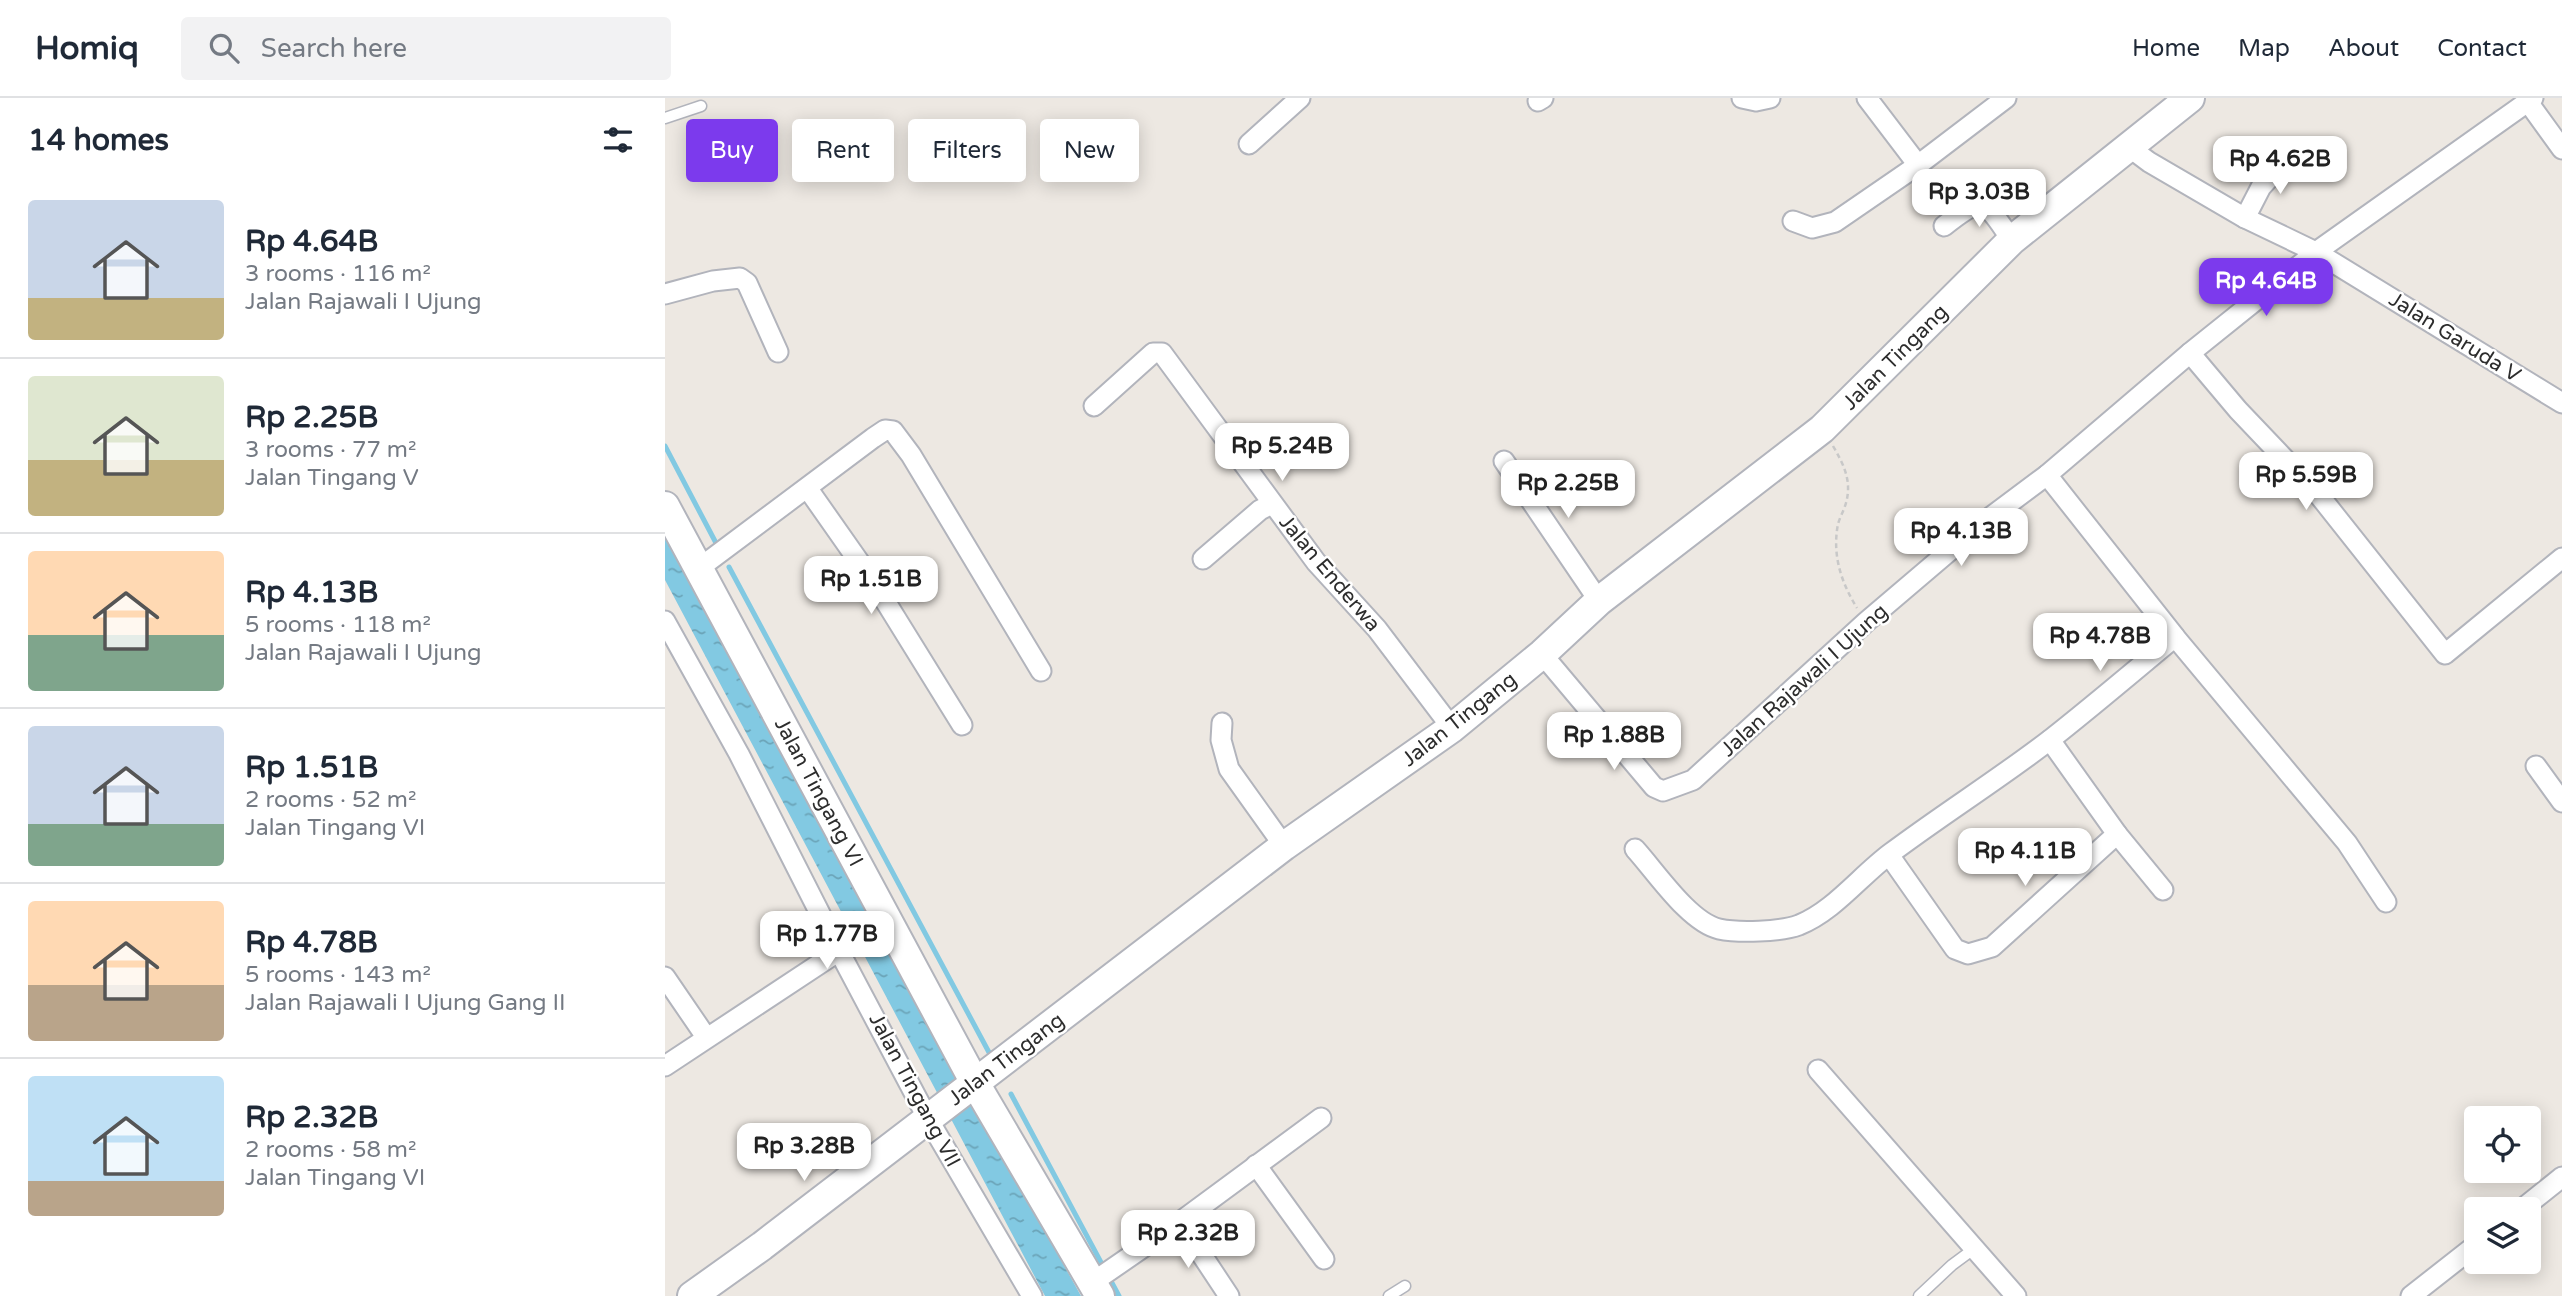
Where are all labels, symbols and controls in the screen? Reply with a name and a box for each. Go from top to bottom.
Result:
search box [181,17,671,80]
text: Homiq [35,29,139,68]
icon: search [205,29,243,67]
text: Search here [261,33,407,64]
text: Home [2132,34,2200,63]
text: Map [2238,34,2290,63]
text: About [2328,34,2399,63]
text: Contact [2437,34,2527,63]
chip: Buy [686,119,778,182]
chip: Rent [792,119,894,182]
chip: Filters [908,119,1026,182]
chip: New [1040,119,1139,182]
icon: filters [599,121,637,159]
text: 14 homes [28,122,169,159]
pin: Rp 4.62B [2208,136,2352,196]
text: Rp 4.62B [2229,145,2331,173]
pin: Rp 3.03B [1907,170,2051,229]
text: Rp 3.03B [1928,178,2030,206]
text: Rp 4.64B [245,223,378,260]
icon: home [84,228,168,312]
pin: Rp 4.64B [2194,258,2338,318]
text: 3 rooms · 116 m² [245,260,431,288]
text: Rp 4.64B [2215,267,2317,295]
street label: Jalan Garuda V [2384,287,2526,388]
text: Jalan Rajawali I Ujung [245,288,482,316]
street label: Jalan Tingang [1838,300,1953,415]
text: Rp 2.25B [245,399,378,436]
icon: home [84,404,168,488]
pin: Rp 5.24B [1210,424,1354,483]
text: Rp 5.24B [1231,432,1333,460]
text: 3 rooms · 77 m² [245,436,416,464]
pin: Rp 5.59B [2234,452,2378,512]
pin: Rp 2.25B [1496,460,1640,520]
text: Rp 5.59B [2255,461,2357,489]
text: Jalan Tingang V [245,464,419,492]
text: Rp 2.25B [1517,469,1619,497]
pin: Rp 4.13B [1889,508,2033,568]
street label: Jalan Enderwa [1274,510,1386,637]
text: Rp 4.13B [1910,517,2012,545]
pin: Rp 1.51B [799,556,943,616]
text: Rp 1.51B [820,565,922,593]
text: Rp 4.13B [245,574,378,611]
icon: home [84,579,168,663]
street label: Jalan Rajawali I Ujung [1716,599,1893,762]
text: 5 rooms · 118 m² [245,611,431,639]
pin: Rp 4.78B [2028,614,2172,673]
text: Rp 4.78B [2049,622,2151,650]
text: Jalan Rajawali I Ujung [245,639,482,667]
street label: Jalan Tingang [1397,667,1522,772]
pin: Rp 1.88B [1542,712,1686,772]
street label: Jalan Tingang VI [769,714,868,871]
text: Rp 1.88B [1563,721,1665,749]
text: Rp 1.51B [245,749,378,786]
icon: home [84,754,168,838]
text: 2 rooms · 52 m² [245,786,416,814]
text: Jalan Tingang VI [245,814,425,842]
pin: Rp 4.11B [1953,828,2097,888]
text: Rp 4.11B [1974,837,2076,865]
pin: Rp 1.77B [755,912,899,971]
text: Rp 1.77B [776,920,878,948]
text: Rp 4.78B [245,924,378,961]
icon: home [84,929,168,1013]
text: 5 rooms · 143 m² [245,961,431,989]
text: Jalan Rajawali I Ujung Gang II [245,989,566,1017]
street label: Jalan Tingang [943,1008,1069,1111]
street label: Jalan Tingang VII [863,1009,966,1171]
text: Rp 2.32B [245,1099,378,1136]
icon: home [84,1104,168,1188]
map controls [2464,1106,2541,1274]
button: locate [2464,1106,2541,1183]
pin: Rp 3.28B [732,1124,876,1183]
text: Rp 3.28B [753,1132,855,1160]
text: 2 rooms · 58 m² [245,1136,416,1164]
text: Jalan Tingang VI [245,1164,425,1192]
button: layers [2464,1197,2541,1274]
pin: Rp 2.32B [1116,1210,1260,1270]
text: Rp 2.32B [1137,1219,1239,1247]

